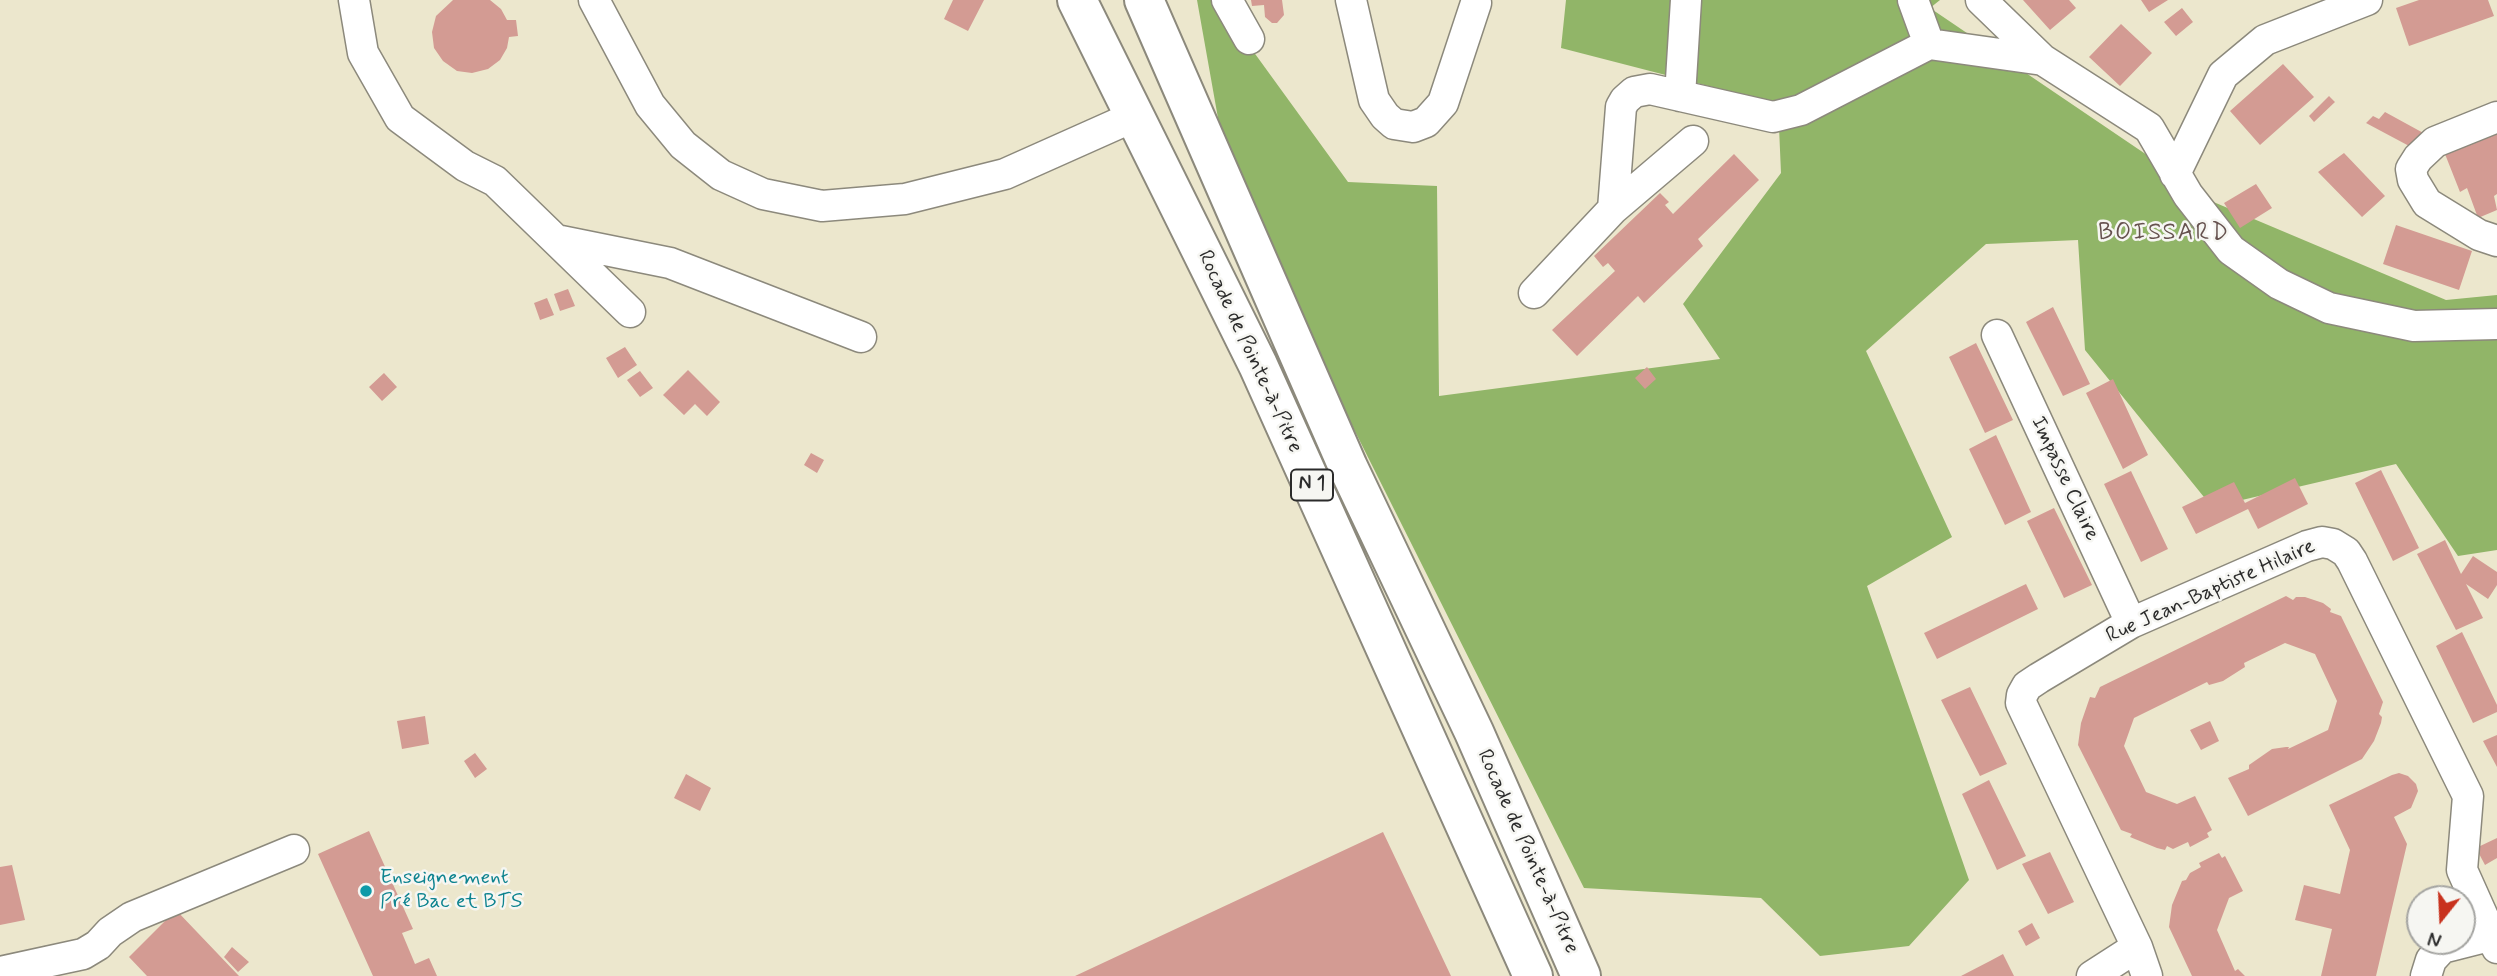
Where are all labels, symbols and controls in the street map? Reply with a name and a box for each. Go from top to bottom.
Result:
district label: BOISSARD [2099,220,2229,248]
street label: Rocade de Pointe-à-Pitre [1191,247,1307,457]
street label: Impasse Claire [2024,413,2104,545]
road number: N 1 [1291,470,1333,500]
street label: Rue Jean-Baptiste Hilaire [2103,535,2319,649]
street label: Rocade de Pointe-à-Pitre [1471,746,1583,958]
place label: Enseignement Pré Bac et BTS [380,866,523,916]
marker: Enseignement Pré Bac et BTS [358,883,374,899]
north arrow [2406,885,2476,955]
text: N [2425,925,2445,952]

